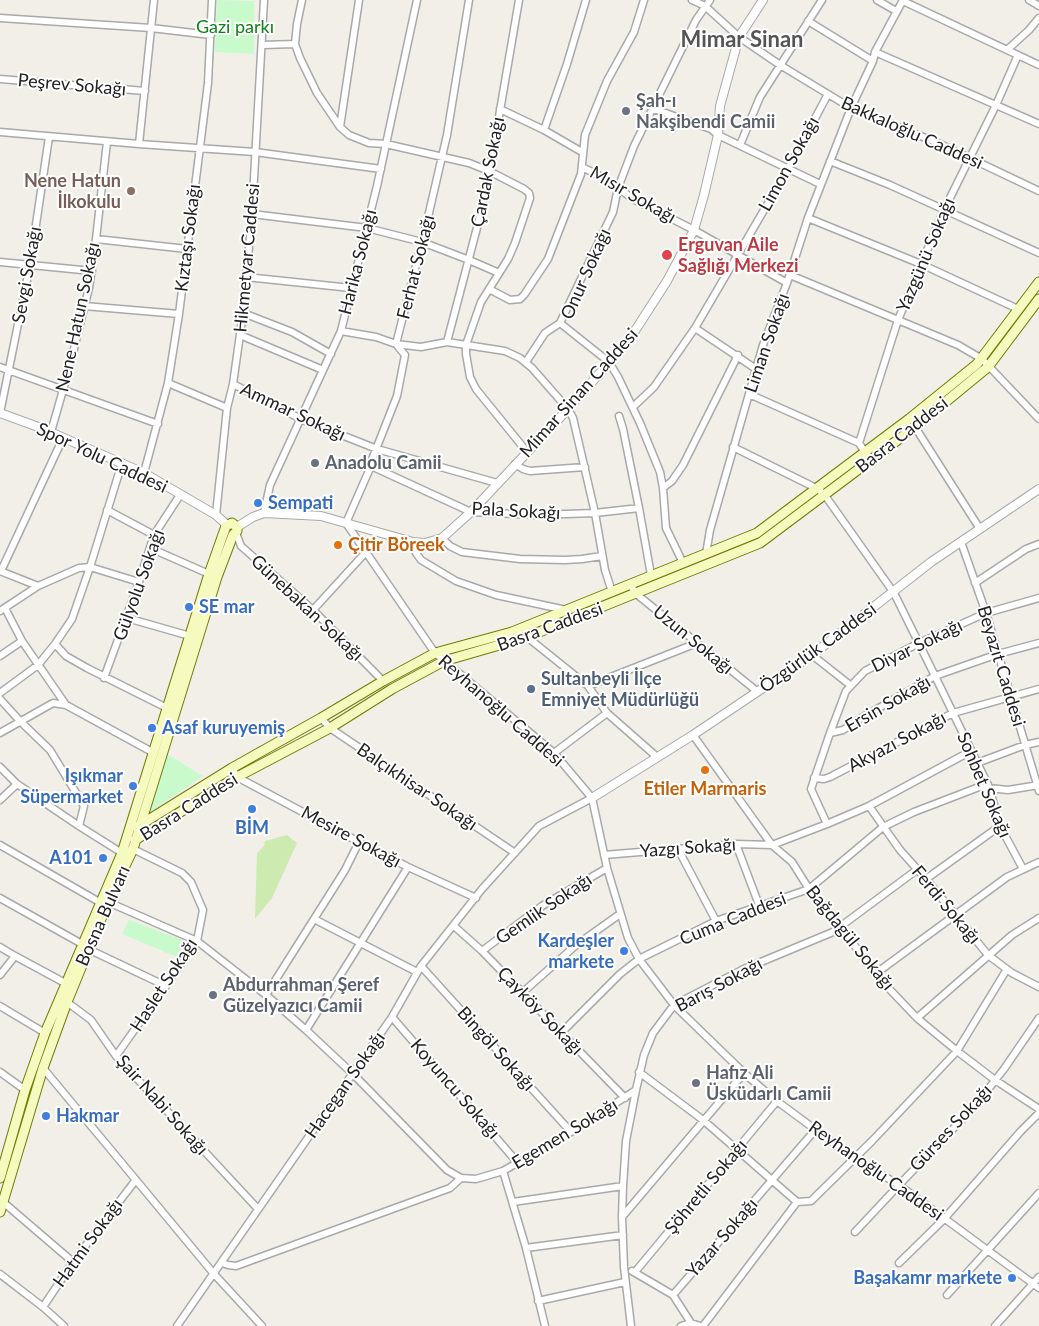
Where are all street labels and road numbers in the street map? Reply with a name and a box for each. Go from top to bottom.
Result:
street label: Peşrev Sokağı [17,70,127,100]
street label: Bakkaloğlu Caddesi [838,92,986,174]
street label: Limon Sokağı [754,113,824,215]
street label: Çardak Sokağı [467,115,509,229]
street label: Mısır Sokağı [586,162,680,228]
street label: Hikmetyar Caddesi [230,182,264,334]
street label: Kıztaşı Sokağı [171,183,205,293]
street label: Yazgünü Sokağı [892,195,960,315]
street label: Harika Sokağı [334,207,382,317]
street label: Ferhat Sokağı [393,212,439,322]
street label: Sevgi Sokağı [8,225,46,325]
street label: Onur Sokağı [556,225,616,323]
street label: Nene Hatun Sokağı [52,240,104,394]
street label: Liman Sokağı [740,290,794,396]
street label: Mimar Sinan Caddesi [515,324,643,462]
street label: Ammar Sokağı [237,378,349,446]
street label: Basra Caddesi [852,392,952,478]
street label: Spor Yolu Caddesi [33,418,171,498]
street label: Pala Sokağı [471,498,561,524]
street label: Gülyolu Sokağı [109,526,169,644]
street label: Günebakan Sokağı [246,550,368,666]
street label: Basra Caddesi [494,598,606,656]
street label: Özgürlük Caddesi [755,598,881,698]
street label: Uzun Sokağı [648,601,738,679]
street label: Beyazıt Caddesi [972,603,1030,729]
street label: Diyar Sokağı [868,615,966,677]
street label: Reyhanoğlu Caddesi [434,651,568,771]
street label: Ersin Sokağı [841,671,935,737]
street label: Akyazı Sokağı [844,707,950,777]
street label: Sohbet Sokağı [952,729,1016,841]
street label: Balçıkhisar Sokağı [353,739,481,835]
street label: Basra Caddesi [136,768,242,846]
street label: Mesire Sokağı [297,802,405,872]
street label: Yazgı Sokağı [639,834,737,862]
street label: Ferdi Sokağı [907,861,985,949]
street label: Bosna Bulvarı [71,862,135,970]
street label: Gemlik Sokağı [492,869,596,949]
street label: Bağdagül Sokağı [801,881,899,995]
street label: Cuma Caddesi [677,888,789,950]
street label: Haslet Sokağı [126,934,202,1036]
street label: Barış Sokağı [672,953,766,1017]
street label: Çayköy Sokağı [493,962,587,1060]
street label: Bingöl Sokağı [453,1002,539,1096]
street label: Hacegan Sokağı [300,1028,390,1142]
street label: Koyuncu Sokağı [406,1035,504,1143]
street label: Şair Nabi Sokağı [111,1051,213,1159]
street label: Gürses Sokağı [905,1080,997,1176]
street label: Egemen Sokağı [508,1094,622,1174]
street label: Reyhanoğlu Caddesi [805,1116,947,1226]
street label: Şöhretli Sokağı [660,1135,752,1239]
street label: Yazar Sokağı [682,1194,762,1282]
street label: Hatmi Sokağı [49,1195,127,1291]

